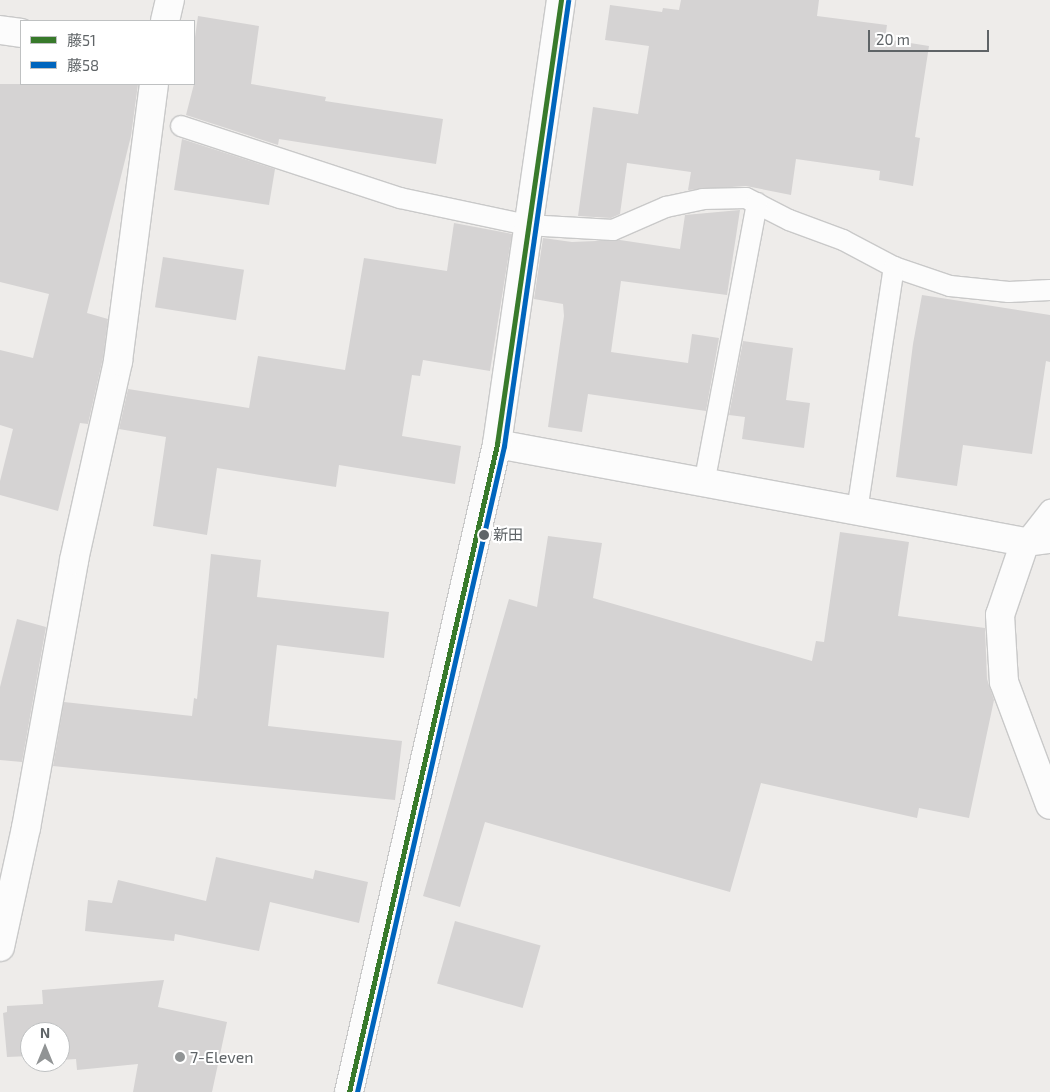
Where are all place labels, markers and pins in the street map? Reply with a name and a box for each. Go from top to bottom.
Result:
place label: 新田 [493,526,523,544]
marker: 新田 [479,530,489,540]
place label: 7-Eleven [190,1047,254,1067]
marker: 7-Eleven [174,1051,186,1063]

